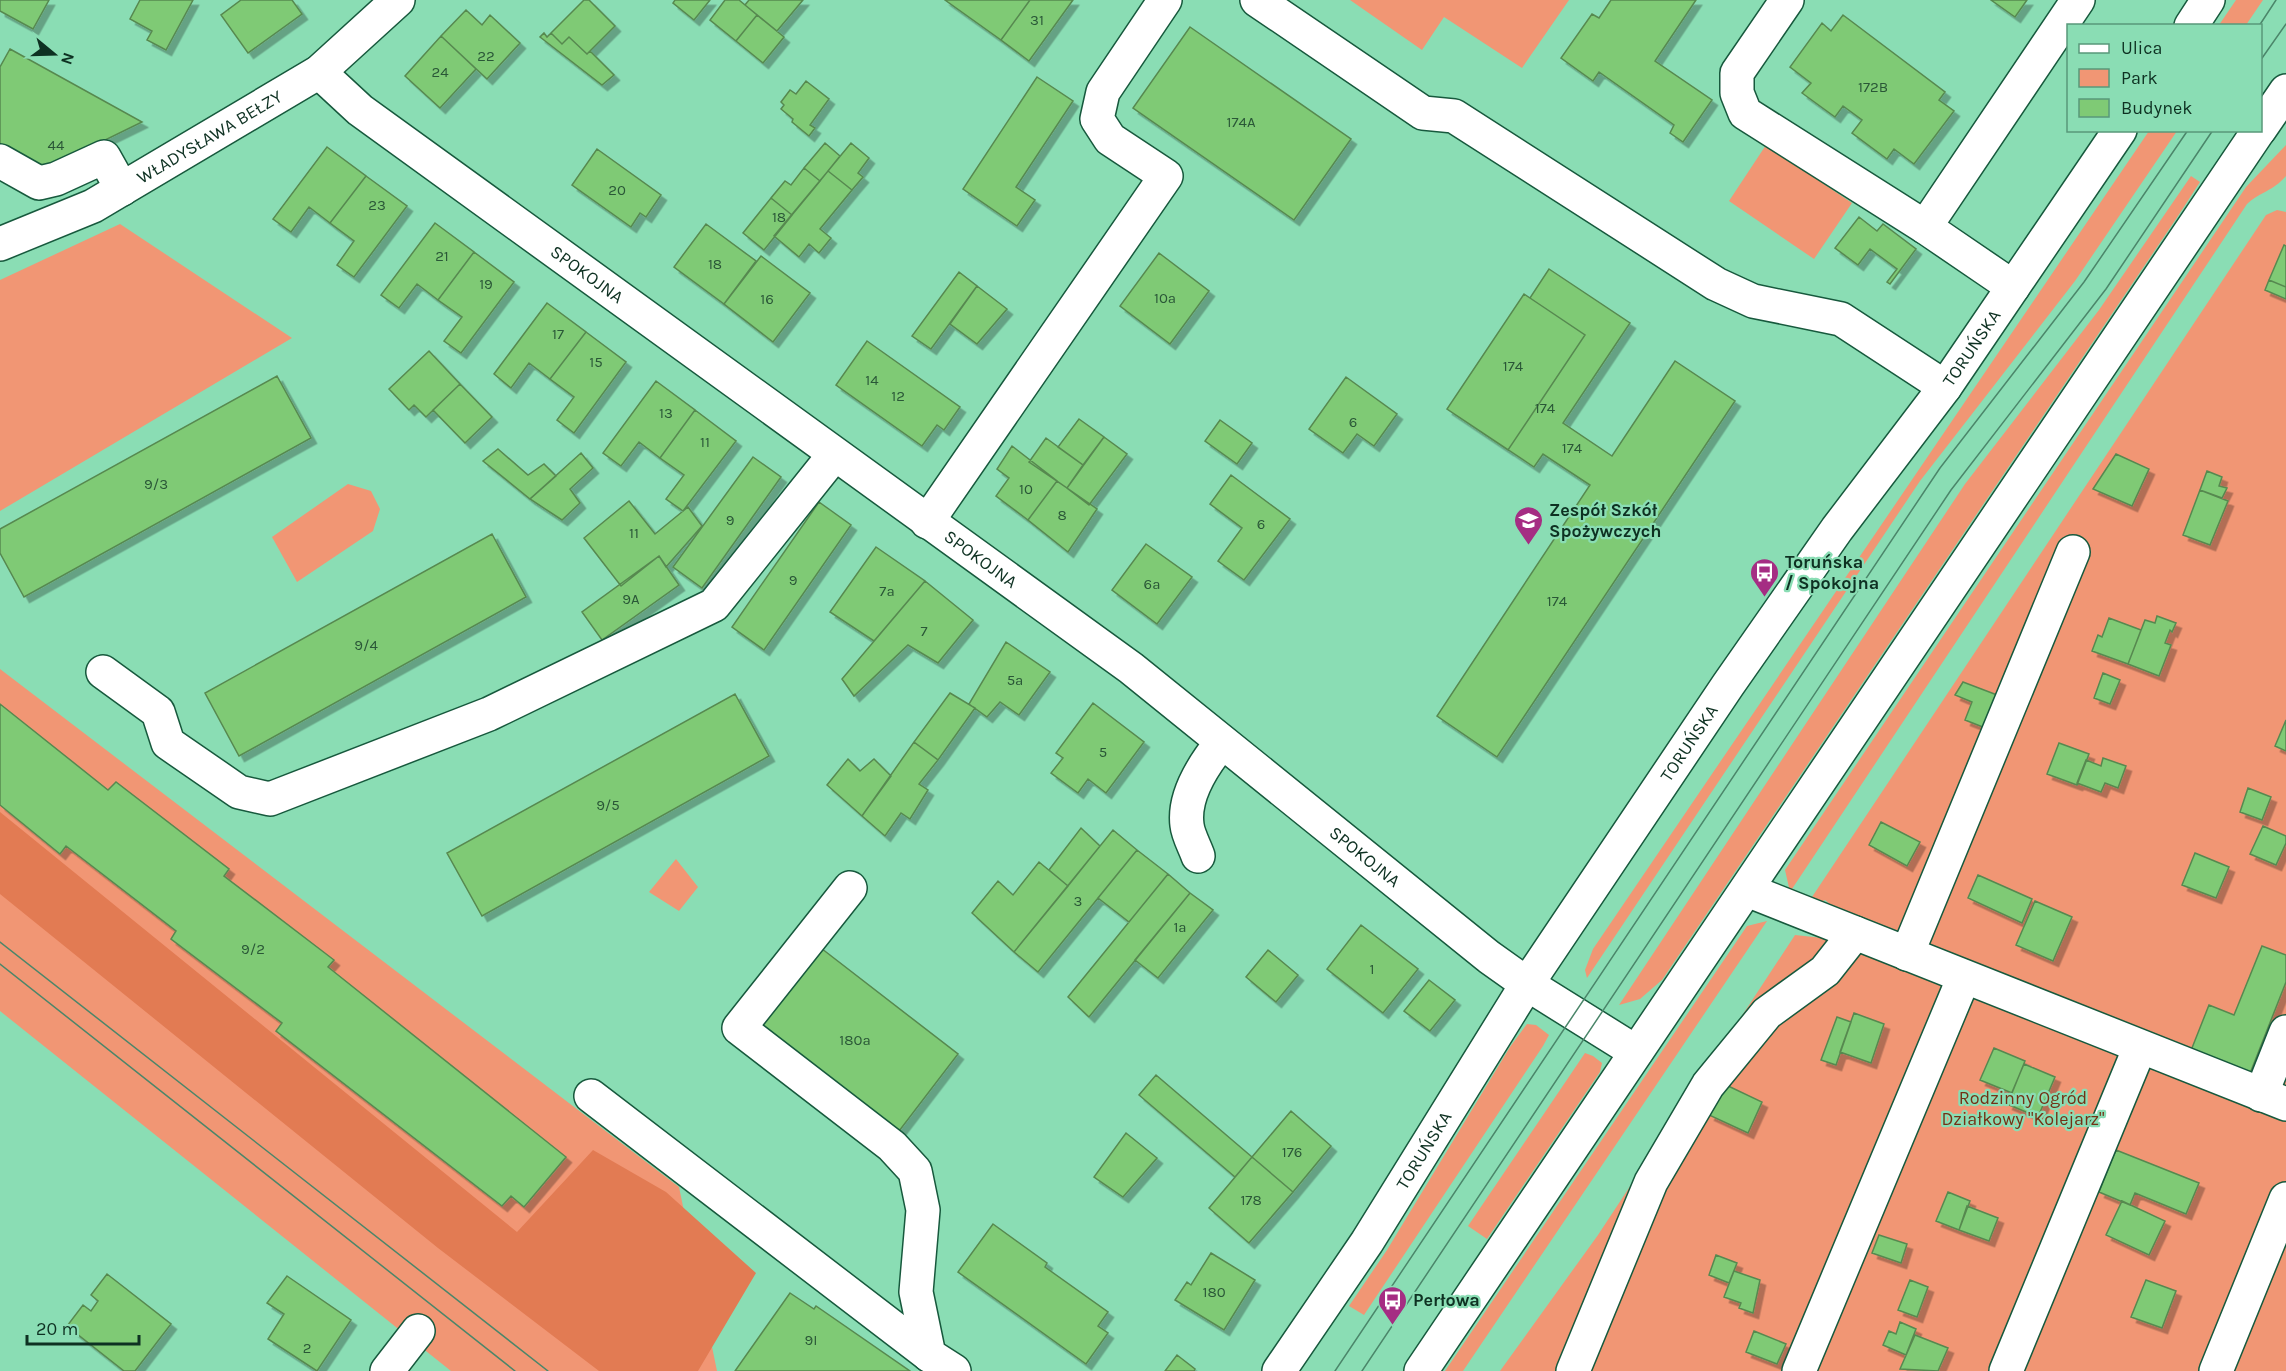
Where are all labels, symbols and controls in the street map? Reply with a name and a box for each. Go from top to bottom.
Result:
house number: 31 [1030,11,1044,29]
north arrow [24,24,84,84]
legend [2067,24,2262,132]
text: Ulica [2121,37,2162,59]
house number: 22 [477,47,495,65]
text: N [57,50,79,67]
house number: 24 [431,63,449,81]
text: Park [2121,67,2158,89]
house number: 172B [1858,78,1888,96]
street label: WŁADYSŁAWA BEŁZY [133,85,286,188]
text: Budynek [2121,97,2192,119]
house number: 174A [1227,113,1256,131]
house number: 44 [48,136,65,154]
house number: 20 [608,181,626,199]
house number: 23 [368,196,386,214]
house number: 18 [772,208,786,226]
street label: SPOKOJNA [546,240,628,308]
house number: 21 [435,247,449,265]
house number: 18 [708,255,722,273]
house number: 19 [479,275,493,293]
house number: 10a [1154,289,1176,307]
house number: 16 [760,290,774,308]
street label: TORUŃSKA [1938,305,2005,390]
house number: 17 [552,325,564,343]
house number: 15 [589,353,603,371]
house number: 174 [1503,357,1524,375]
house number: 14 [865,371,879,389]
house number: 12 [891,387,905,405]
house number: 174 [1535,399,1556,417]
house number: 13 [659,404,673,422]
house number: 6 [1349,413,1357,431]
house number: 11 [700,433,710,451]
house number: 174 [1562,439,1583,457]
house number: 9/3 [144,475,168,493]
house number: 10 [1019,480,1033,498]
place label: Zespół Szkół Spożywczych [1549,499,1662,542]
school or university icon: Zespół Szkół Spożywczych [1512,504,1544,546]
house number: 8 [1057,506,1067,524]
house number: 9 [726,511,734,529]
house number: 6 [1257,515,1265,533]
house number: 11 [629,524,639,542]
street label: SPOKOJNA [940,525,1021,593]
place label: Toruńska / Spokojna [1785,551,1879,594]
bus stop icon: Toruńska / Spokojna [1748,556,1780,598]
house number: 9 [789,571,797,589]
house number: 6a [1144,575,1160,593]
house number: 7a [879,582,895,600]
house number: 9A [622,590,640,608]
house number: 174 [1547,592,1568,610]
house number: 7 [920,622,928,640]
house number: 9/4 [354,636,378,654]
house number: 5a [1007,671,1023,689]
street label: TORUŃSKA [1655,700,1723,786]
house number: 5 [1099,743,1107,761]
house number: 9/5 [596,796,620,814]
street label: SPOKOJNA [1325,821,1405,892]
house number: 3 [1074,892,1082,910]
house number: 1a [1173,918,1187,936]
house number: 9/2 [241,940,265,958]
house number: 1 [1370,960,1374,978]
house number: 180a [839,1031,871,1049]
park label: Rodzinny Ogród Działkowy "Kolejarz" [1941,1087,2105,1130]
street label: TORUŃSKA [1391,1107,1456,1194]
house number: 176 [1282,1143,1302,1161]
house number: 178 [1240,1191,1262,1209]
house number: 180 [1202,1283,1226,1301]
bus stop icon: Perłowa [1376,1284,1408,1326]
place label: Perłowa [1413,1289,1480,1311]
scale bar [27,1308,140,1346]
text: 20 m [36,1318,78,1340]
house number: 9I [805,1331,817,1349]
house number: 2 [303,1339,311,1357]

